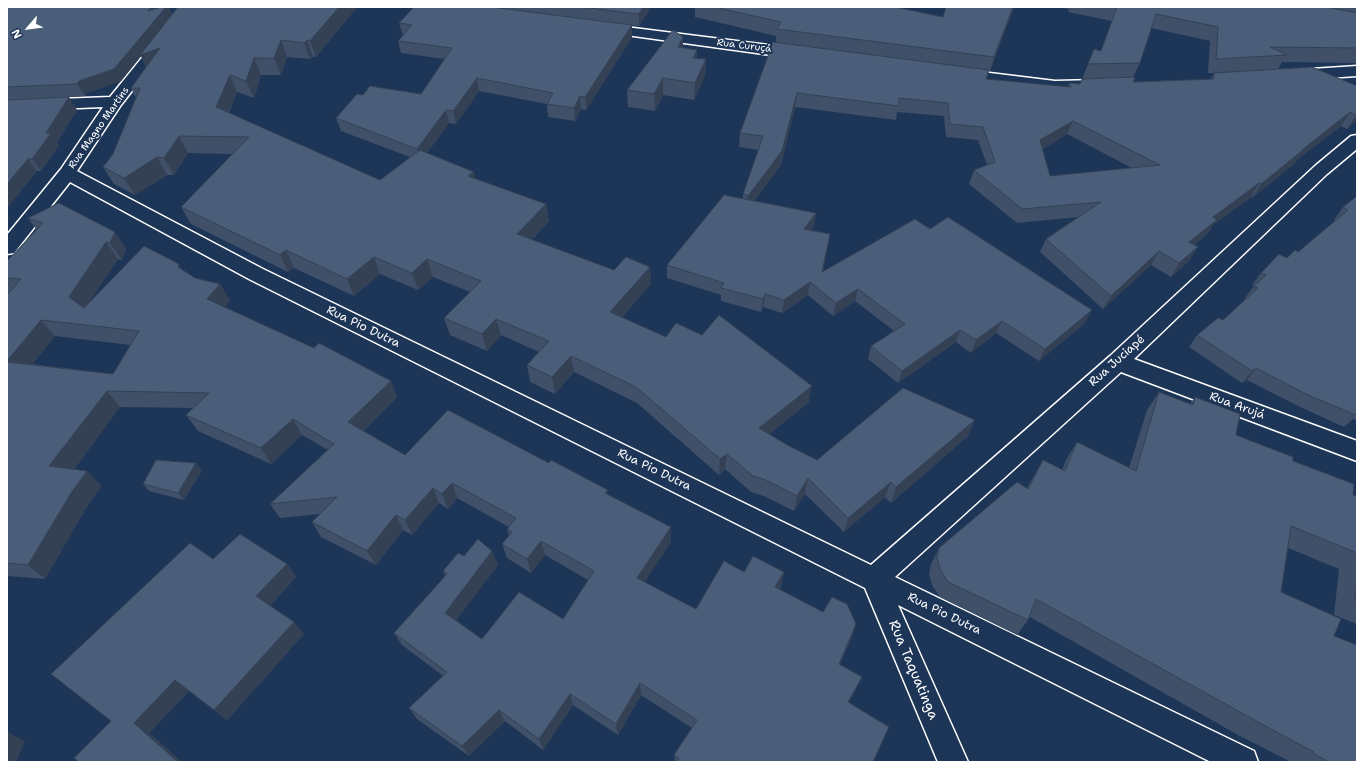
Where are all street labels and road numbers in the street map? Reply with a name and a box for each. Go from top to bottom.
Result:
street label: Rua Curuçá [716,37,772,55]
street label: Rua Magno Martins [66,85,132,171]
street label: Rua Pio Dutra [324,303,402,351]
street label: Rua Juciapé [1086,332,1148,390]
street label: Rua Arujá [1207,389,1267,423]
street label: Rua Pio Dutra [615,446,693,494]
street label: Rua Pio Dutra [905,590,983,638]
street label: Rua Taquatinga [884,618,942,722]

